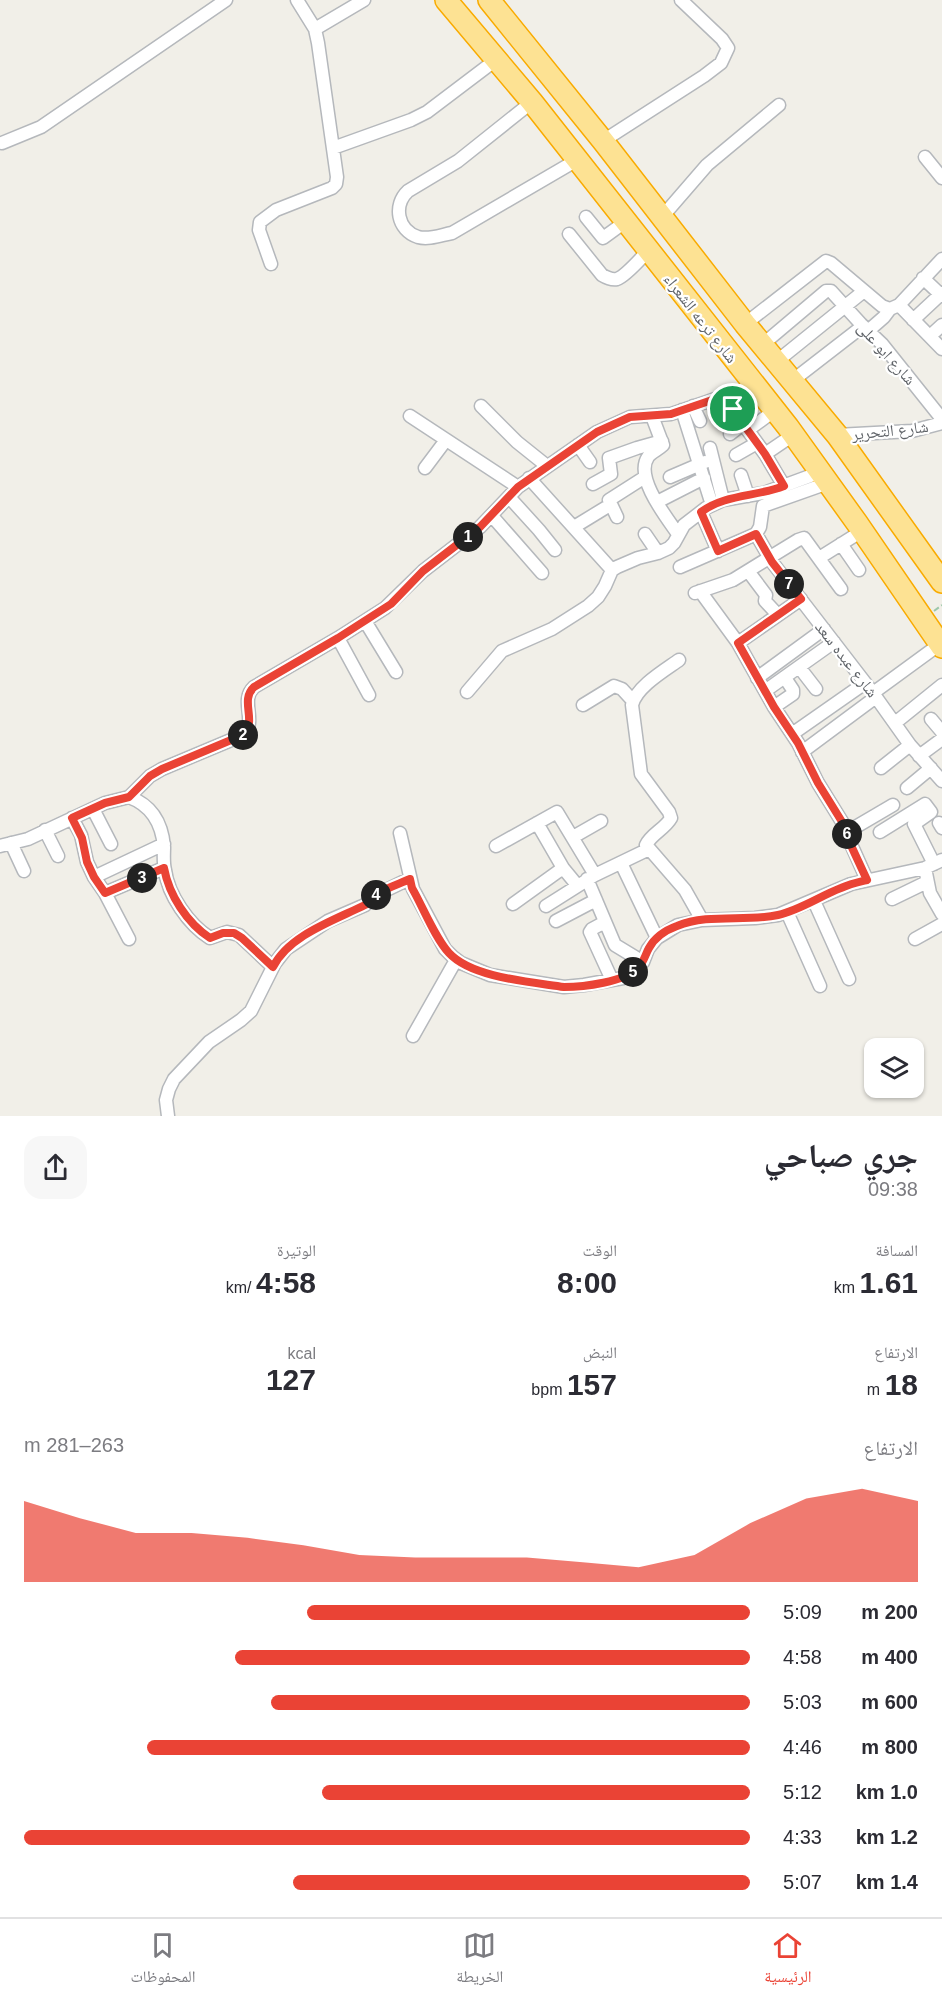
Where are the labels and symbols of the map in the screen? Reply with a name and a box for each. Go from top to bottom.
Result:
street label: شارع ترعه الشعراء [659,270,741,367]
street label: شارع ابو على [853,319,919,389]
pin [707,383,758,434]
street label: شارع التحرير [850,418,929,445]
pin: 1 [453,522,483,552]
pin: 7 [774,569,804,599]
street label: شارع عبده سعد [810,618,881,702]
pin: 2 [228,720,258,750]
pin: 6 [832,819,862,849]
pin: 3 [127,863,157,893]
pin: 4 [361,880,391,910]
pin: 5 [618,957,648,987]

